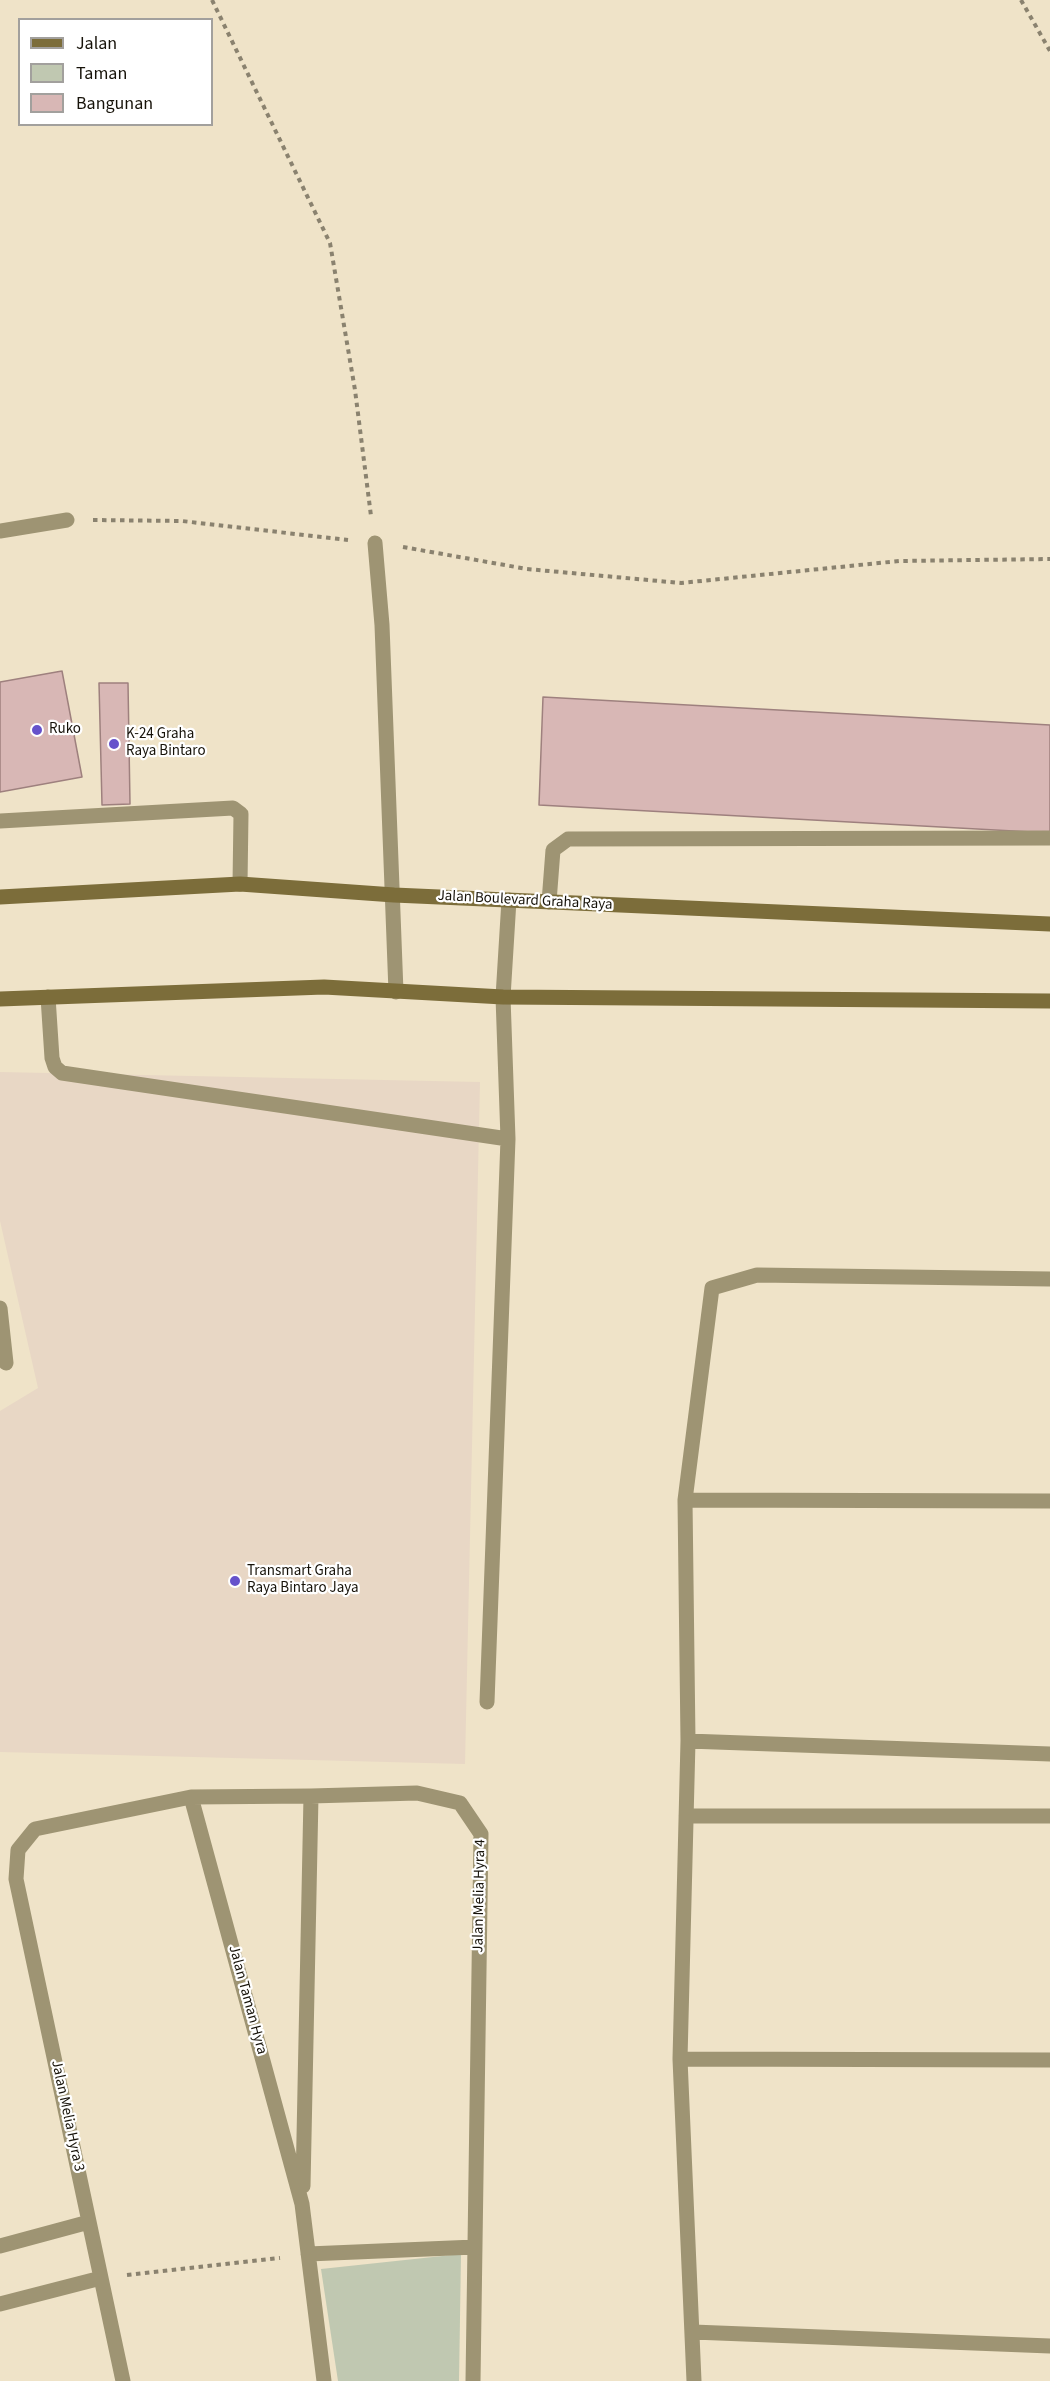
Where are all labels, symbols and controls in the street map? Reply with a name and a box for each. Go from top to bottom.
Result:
legend [18,18,213,126]
text: Jalan [76,31,117,56]
text: Taman [76,61,127,86]
text: Bangunan [76,91,153,116]
place label: Ruko [49,721,81,739]
marker: Ruko [30,723,44,737]
place label: K-24 Graha Raya Bintaro [126,726,206,761]
marker: K-24 Graha Raya Bintaro [107,737,121,751]
street label: Jalan Boulevard Graha Raya [437,887,613,915]
place label: Transmart Graha Raya Bintaro Jaya [247,1563,359,1598]
marker: Transmart Graha Raya Bintaro Jaya [228,1574,242,1588]
street label: Jalan Melia Hyra 4 [470,1839,490,1953]
street label: Jalan Taman Hyra [224,1943,270,2057]
street label: Jalan Melia Hyra 3 [46,2059,88,2173]

